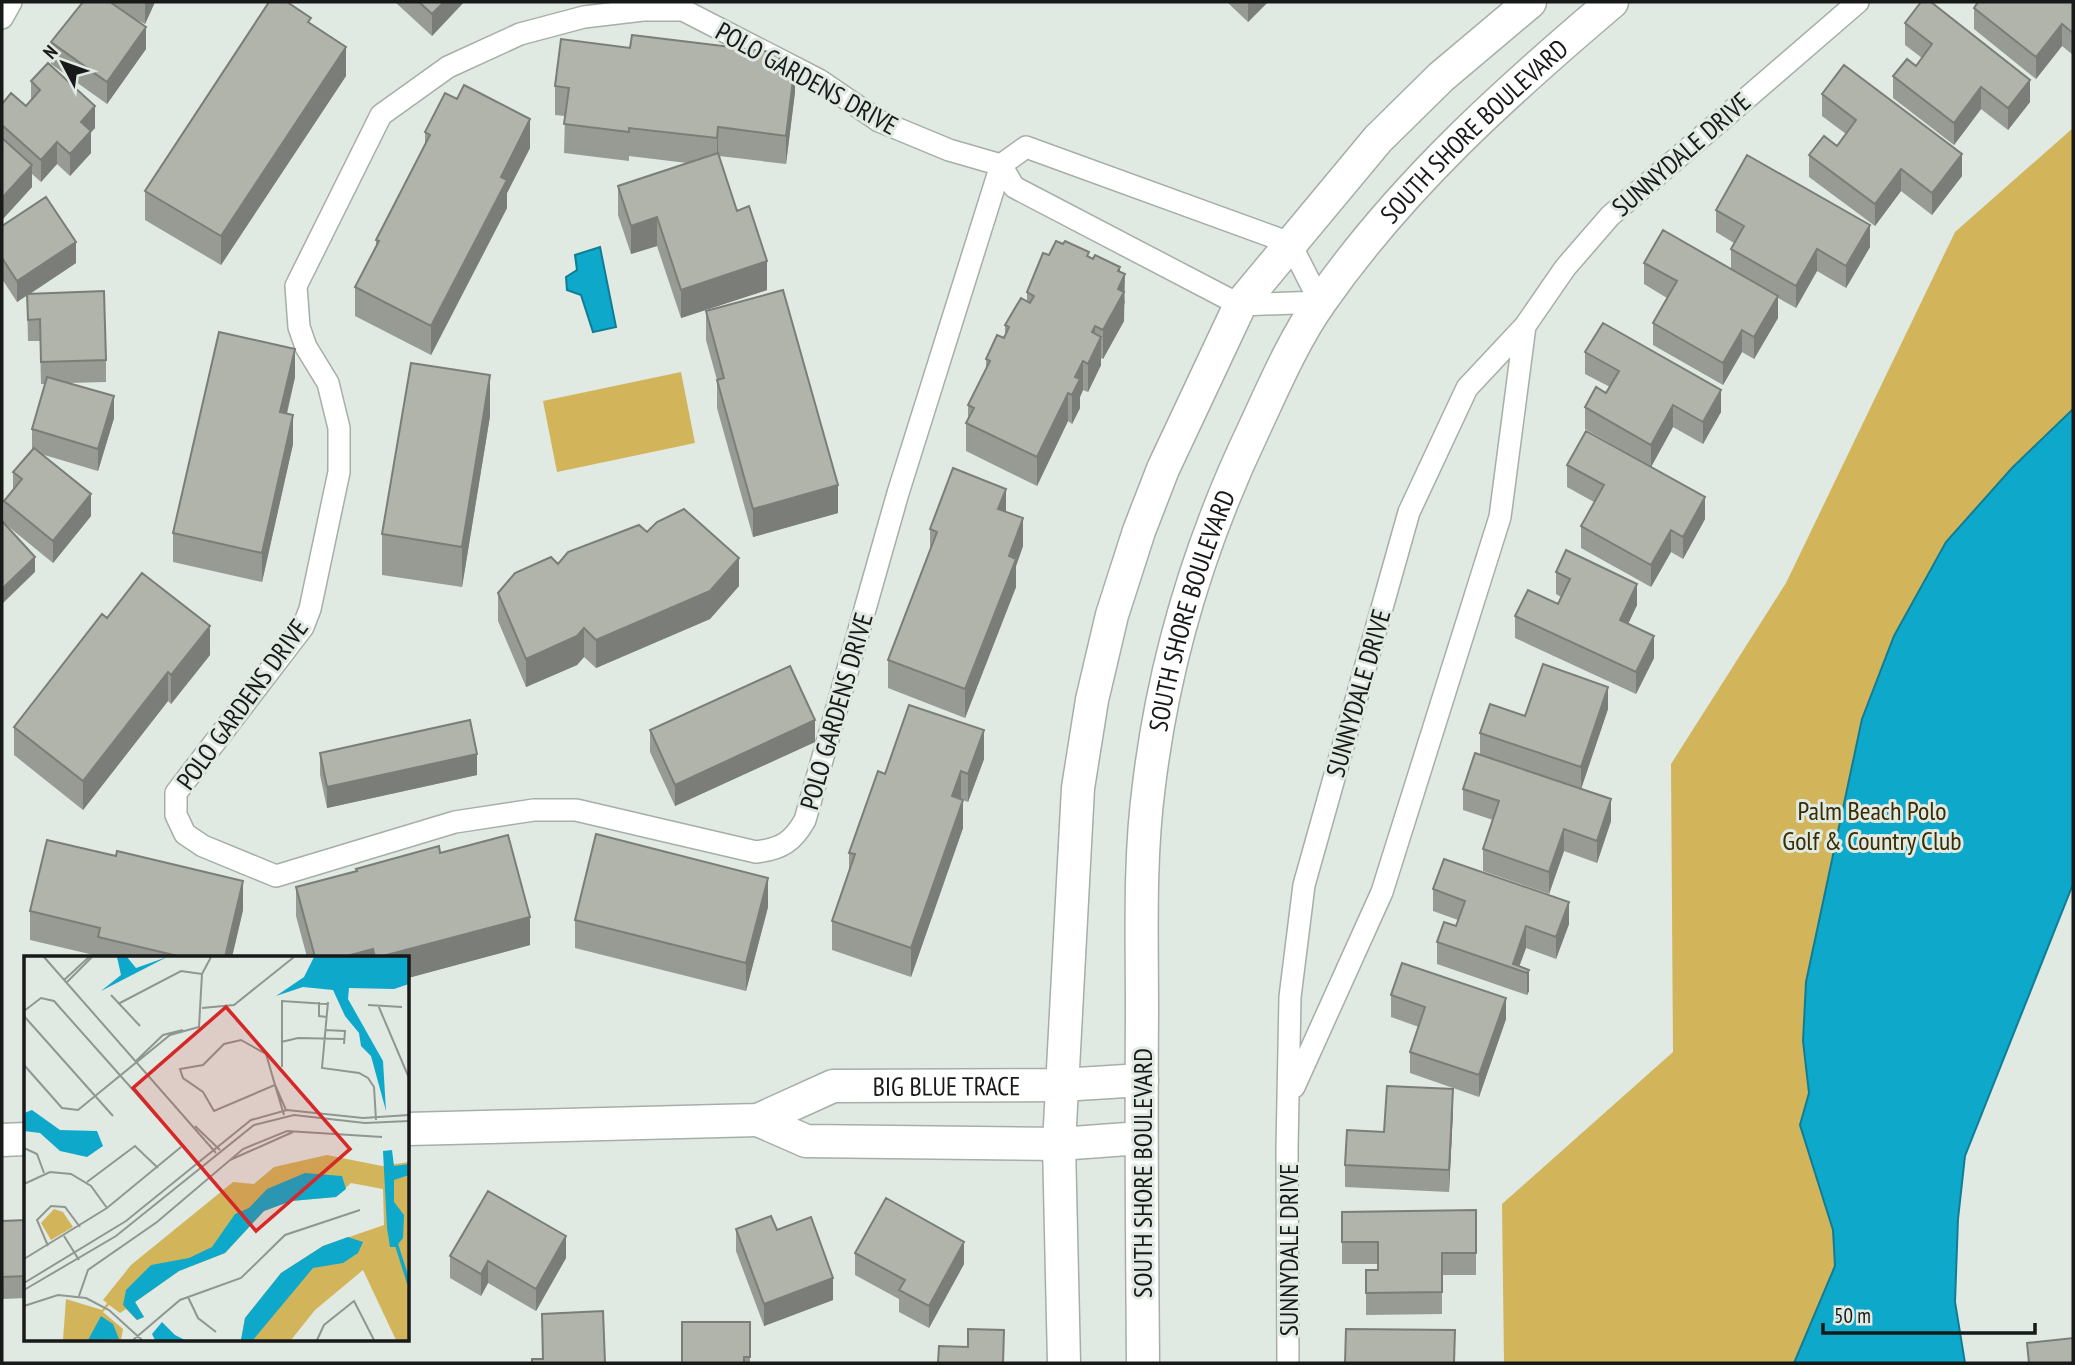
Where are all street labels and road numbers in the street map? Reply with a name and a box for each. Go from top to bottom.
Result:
street label: POLO GARDENS DRIVE [710,14,904,142]
street label: SOUTH SHORE BOULEVARD [1373,31,1574,230]
street label: SUNNYDALE DRIVE [1605,85,1757,223]
street label: SOUTH SHORE BOULEVARD [1141,485,1242,734]
street label: SUNNYDALE DRIVE [1318,605,1398,781]
street label: POLO GARDENS DRIVE [792,609,880,813]
street label: POLO GARDENS DRIVE [169,612,315,796]
street label: SOUTH SHORE BOULEVARD [1126,1048,1159,1298]
street label: BIG BLUE TRACE [873,1069,1020,1102]
street label: SUNNYDALE DRIVE [1272,1164,1305,1336]

